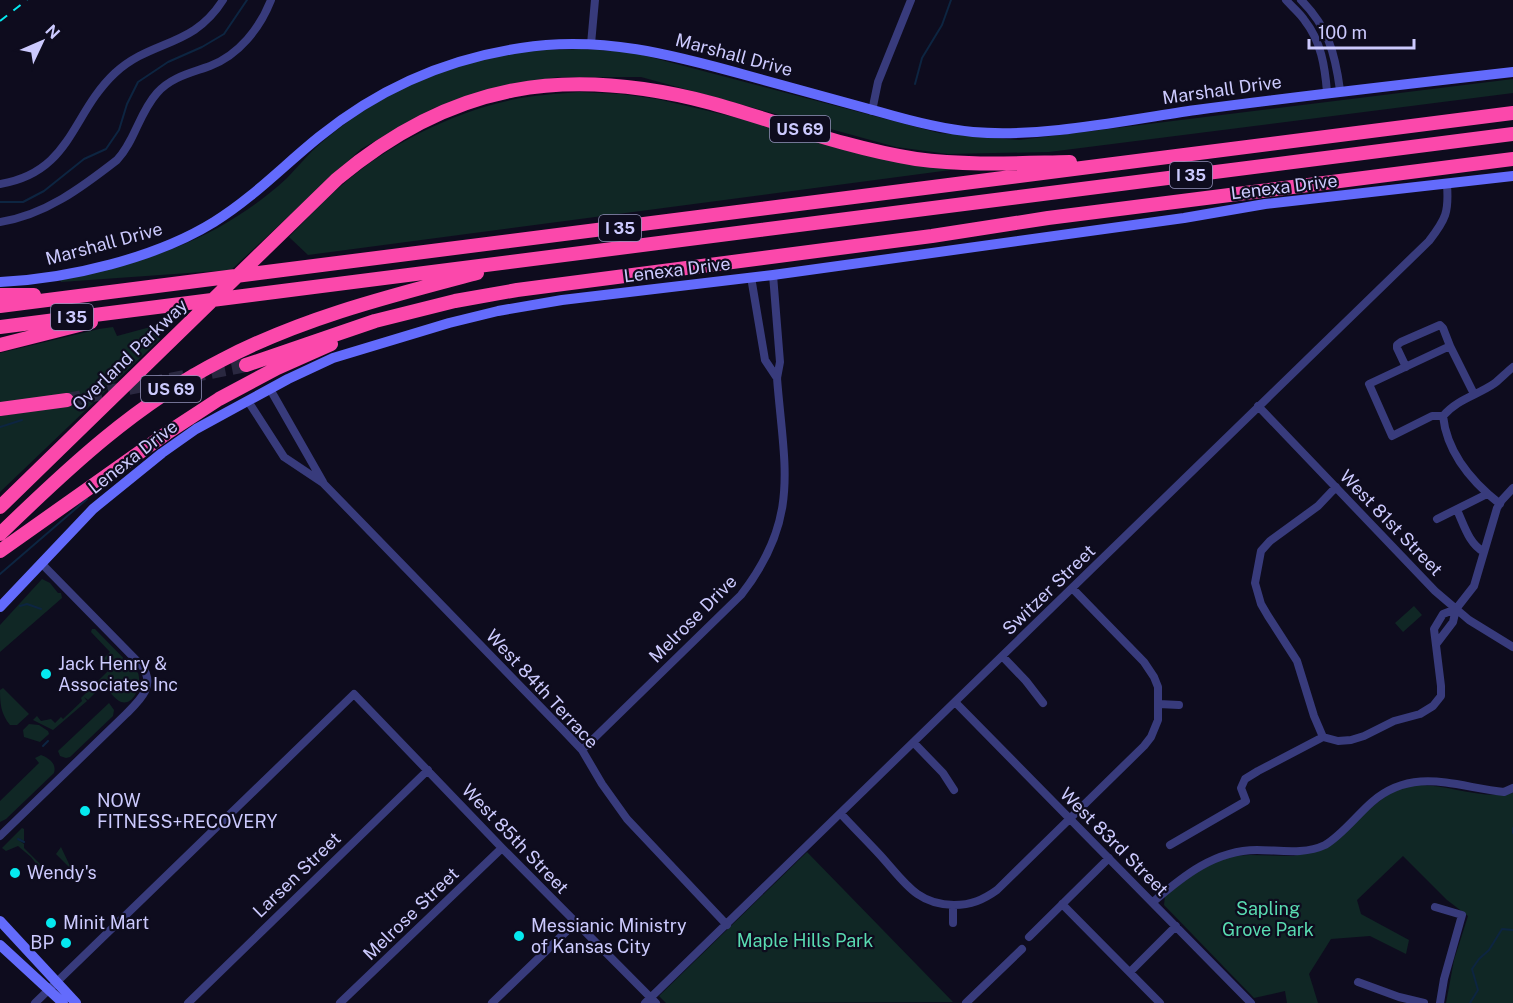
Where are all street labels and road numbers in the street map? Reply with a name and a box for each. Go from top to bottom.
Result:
street label: Marshall Drive [673,29,795,80]
street label: Marshall Drive [1161,71,1283,108]
road number: US 69 [770,116,830,142]
road number: I 35 [1170,162,1212,188]
street label: Lenexa Drive [1229,170,1339,203]
road number: I 35 [599,215,641,241]
street label: Marshall Drive [43,218,165,269]
street label: Lenexa Drive [622,253,732,286]
street label: Overland Parkway [68,294,192,415]
road number: I 35 [51,304,93,330]
road number: US 69 [141,376,201,402]
street label: Lenexa Drive [84,415,181,498]
street label: West 81st Street [1336,466,1447,580]
street label: Switzer Street [998,540,1099,639]
street label: Melrose Drive [645,571,741,667]
street label: West 84th Terrace [482,625,603,752]
street label: West 85th Street [458,779,573,898]
street label: West 83rd Street [1056,783,1173,900]
street label: Larsen Street [248,828,345,922]
street label: Melrose Street [359,863,463,964]

